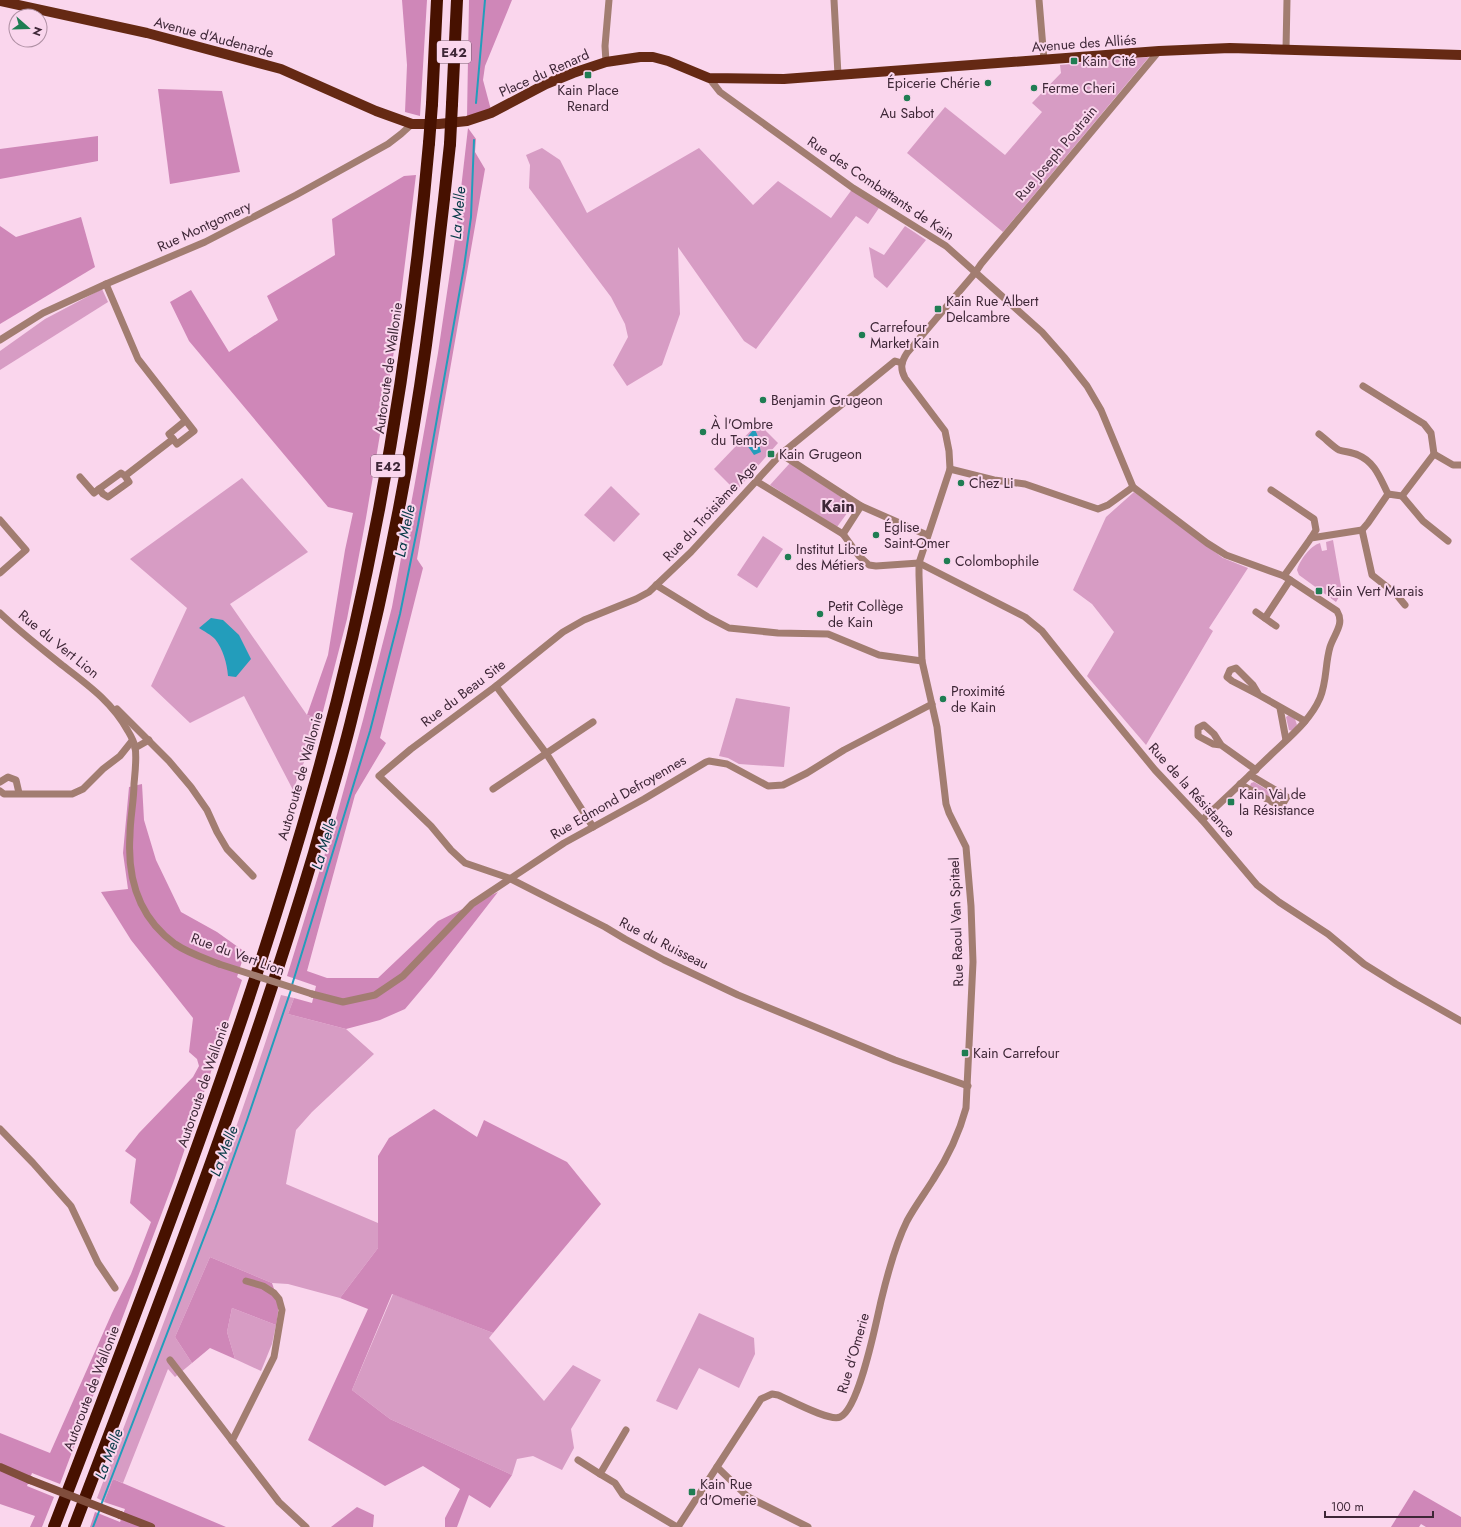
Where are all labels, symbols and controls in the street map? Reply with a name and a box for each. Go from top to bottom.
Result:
north arrow [8,8,48,48]
street label: Avenue d'Audenarde [152,11,276,63]
text: N [28,25,46,38]
street label: Avenue des Alliés [1031,29,1137,57]
road number: E42 [437,41,471,63]
street label: Place du Renard [496,44,592,102]
place label: Kain Cité [1082,51,1136,71]
marker: Kain Cité [1069,56,1079,66]
marker: Kain Place Renard [583,70,593,80]
place label: Épicerie Chérie [887,73,980,93]
marker: Épicerie Chérie [983,78,993,88]
place label: Ferme Cheri [1042,78,1116,98]
place label: Kain Place Renard [557,80,619,116]
marker: Ferme Cheri [1029,83,1039,93]
marker: Au Sabot [902,93,912,103]
street label: Rue Joseph Poutrain [1010,101,1102,205]
place label: Au Sabot [880,103,935,123]
street label: Rue des Combattants de Kain [803,131,959,245]
water label: La Melle [445,185,471,240]
street label: Rue Montgomery [154,195,255,256]
place label: Kain Rue Albert Delcambre [946,291,1039,327]
street label: Autoroute de Wallonie [369,301,407,435]
marker: Kain Rue Albert Delcambre [933,304,943,314]
place label: Carrefour Market Kain [870,317,939,353]
marker: Carrefour Market Kain [857,330,867,340]
place label: Benjamin Grugeon [771,390,883,410]
marker: Benjamin Grugeon [758,395,768,405]
place label: À l'Ombre du Temps [711,414,773,450]
marker: À l'Ombre du Temps [698,427,708,437]
place label: Kain Grugeon [779,444,862,464]
marker: Kain Grugeon [766,449,776,459]
road number: E42 [371,455,405,477]
street label: Rue du Troisième Age [658,456,762,566]
place label: Chez Li [969,473,1014,493]
marker: Chez Li [956,478,966,488]
district label: Kain [821,495,855,518]
water label: La Melle [389,502,421,559]
place label: Église Saint-Omer [884,517,950,553]
marker: Église Saint-Omer [871,530,881,540]
place label: Institut Libre des Métiers [796,539,867,575]
place label: Colombophile [955,551,1039,571]
marker: Institut Libre des Métiers [783,552,793,562]
marker: Colombophile [942,556,952,566]
place label: Kain Vert Marais [1327,581,1424,601]
marker: Kain Vert Marais [1314,586,1324,596]
place label: Petit Collège de Kain [828,596,903,632]
street label: Rue du Vert Lion [14,605,104,683]
marker: Petit Collège de Kain [815,609,825,619]
street label: Rue du Beau Site [417,655,509,731]
place label: Proximité de Kain [951,681,1005,717]
marker: Proximité de Kain [938,694,948,704]
street label: Autoroute de Wallonie [272,710,328,842]
street label: Rue de la Résistance [1144,738,1240,842]
street label: Rue Edmond Defroyennes [546,750,690,844]
place label: Kain Val de la Résistance [1239,784,1314,820]
marker: Kain Val de la Résistance [1226,797,1236,807]
water label: La Melle [306,815,342,872]
street label: Rue Raoul Van Spitael [944,857,968,987]
street label: Rue du Ruisseau [616,912,712,974]
street label: Rue du Vert Lion [188,928,288,980]
street label: Autoroute de Wallonie [172,1018,234,1150]
place label: Kain Carrefour [973,1043,1060,1063]
marker: Kain Carrefour [960,1048,970,1058]
water label: La Melle [204,1122,244,1180]
street label: Rue d'Omerie [832,1310,874,1396]
street label: Autoroute de Wallonie [58,1323,124,1453]
water label: La Melle [89,1425,129,1483]
place label: Kain Rue d'Omerie [700,1474,756,1510]
marker: Kain Rue d'Omerie [687,1487,697,1497]
scale bar [1325,1493,1433,1519]
text: 100 m [1331,1498,1364,1516]

